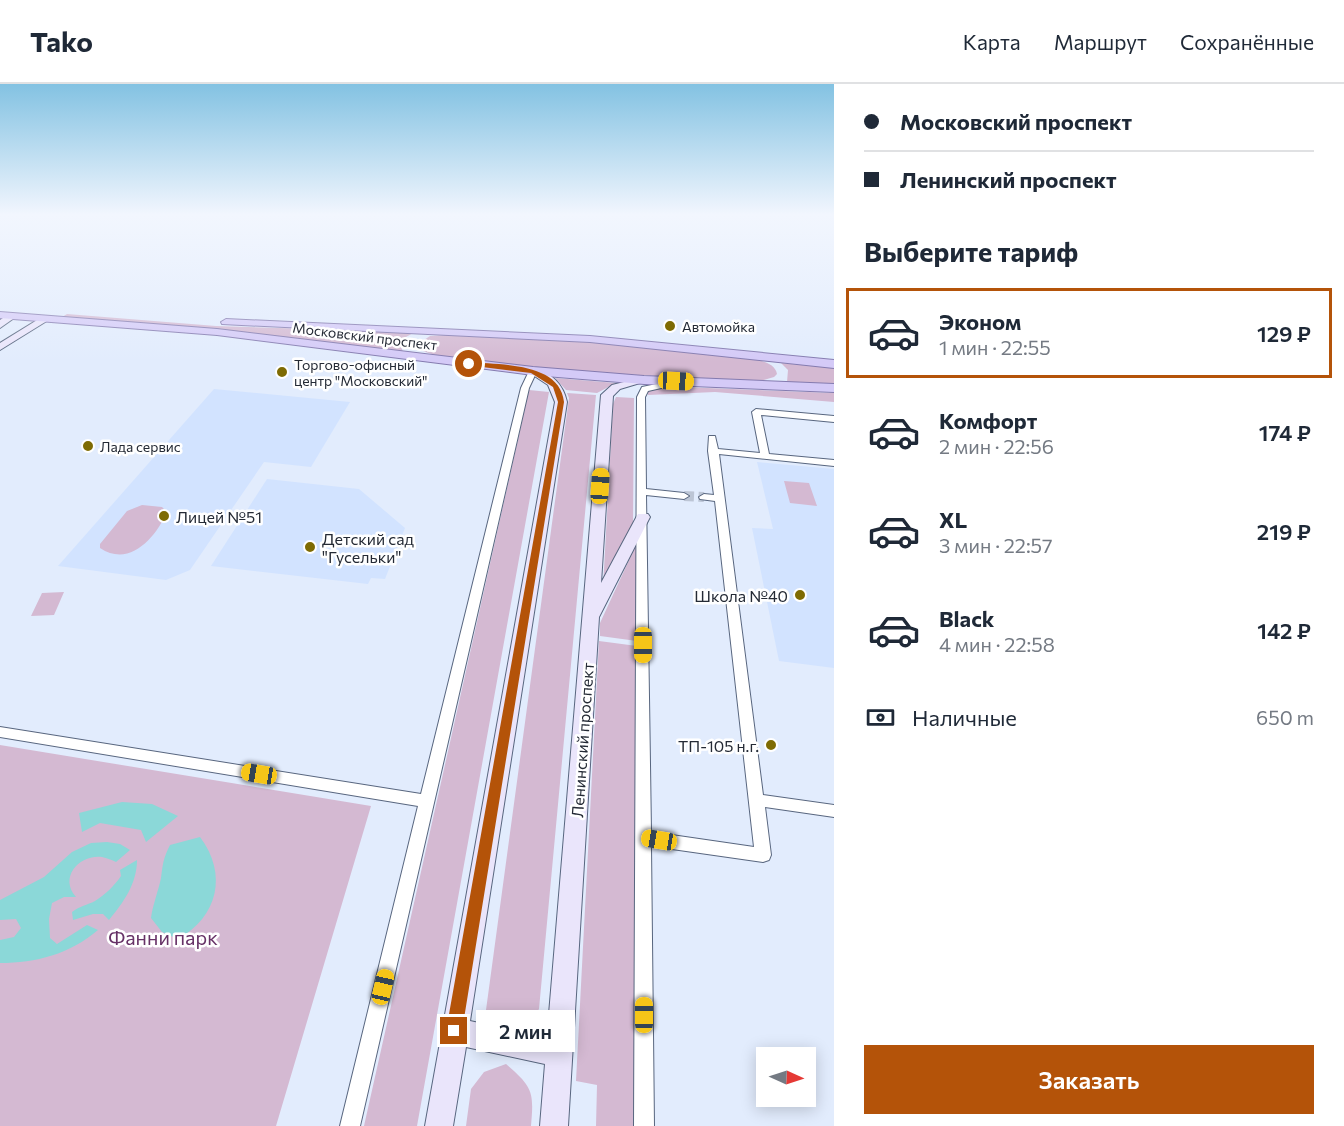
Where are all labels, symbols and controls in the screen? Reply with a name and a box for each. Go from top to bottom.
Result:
text: Tako [30,24,93,58]
text: Карта [963,29,1021,54]
text: Маршрут [1054,29,1147,54]
text: Сохранённые [1180,29,1314,54]
text: Московский проспект [900,108,1132,135]
text: Ленинский проспект [900,166,1117,193]
text: Выберите тариф [864,235,1078,268]
icon: car [867,306,921,360]
text: Эконом [939,308,1021,335]
place label: Автомойка [682,318,755,335]
street label: Московский проспект [292,319,439,353]
marker: Автомойка [663,319,677,333]
text: 129 ₽ [1257,320,1311,347]
text: 1 мин · 22:55 [939,335,1051,359]
route start [455,350,482,377]
place label: Торгово-офисный центр "Московский" [294,356,427,389]
marker: Торгово-офисный центр "Московский" [275,365,289,379]
car [658,371,694,391]
icon: car [867,405,921,459]
text: Комфорт [939,407,1037,434]
text: 174 ₽ [1259,419,1311,446]
text: 2 мин · 22:56 [939,434,1054,458]
place label: Лада сервис [100,438,181,455]
marker: Лада сервис [81,439,95,453]
car [590,467,610,505]
icon: car [867,504,921,558]
text: XL [939,506,967,533]
place label: Лицей №51 [176,507,262,526]
marker: Лицей №51 [157,509,171,523]
text: 219 ₽ [1257,518,1311,545]
place label: Детский сад "Гусельки" [322,529,414,566]
text: 3 мин · 22:57 [939,533,1053,557]
marker: Детский сад "Гусельки" [303,540,317,554]
place label: Школа №40 [694,586,788,605]
marker: Школа №40 [793,588,807,602]
icon: car [867,603,921,657]
text: Black [939,605,994,632]
text: 142 ₽ [1257,617,1311,644]
car [634,627,652,663]
text: 4 мин · 22:58 [939,632,1055,656]
street label: Ленинский проспект [567,661,597,818]
icon: cash [864,701,897,734]
text: Наличные [912,704,1017,731]
text: 650 m [1256,705,1314,729]
place label: ТП-105 н.г. [678,736,759,755]
marker: ТП-105 н.г. [764,738,778,752]
car [240,762,278,786]
car [640,828,678,852]
park label: Фанни парк [108,925,218,949]
car [370,967,396,1007]
car [635,997,653,1033]
callout: 2 мин [475,1010,574,1052]
route end [440,1017,467,1044]
text: 2 мин [499,1019,552,1043]
button: Заказать [864,1045,1314,1114]
north arrow [756,1047,816,1107]
map controls [756,1047,816,1107]

